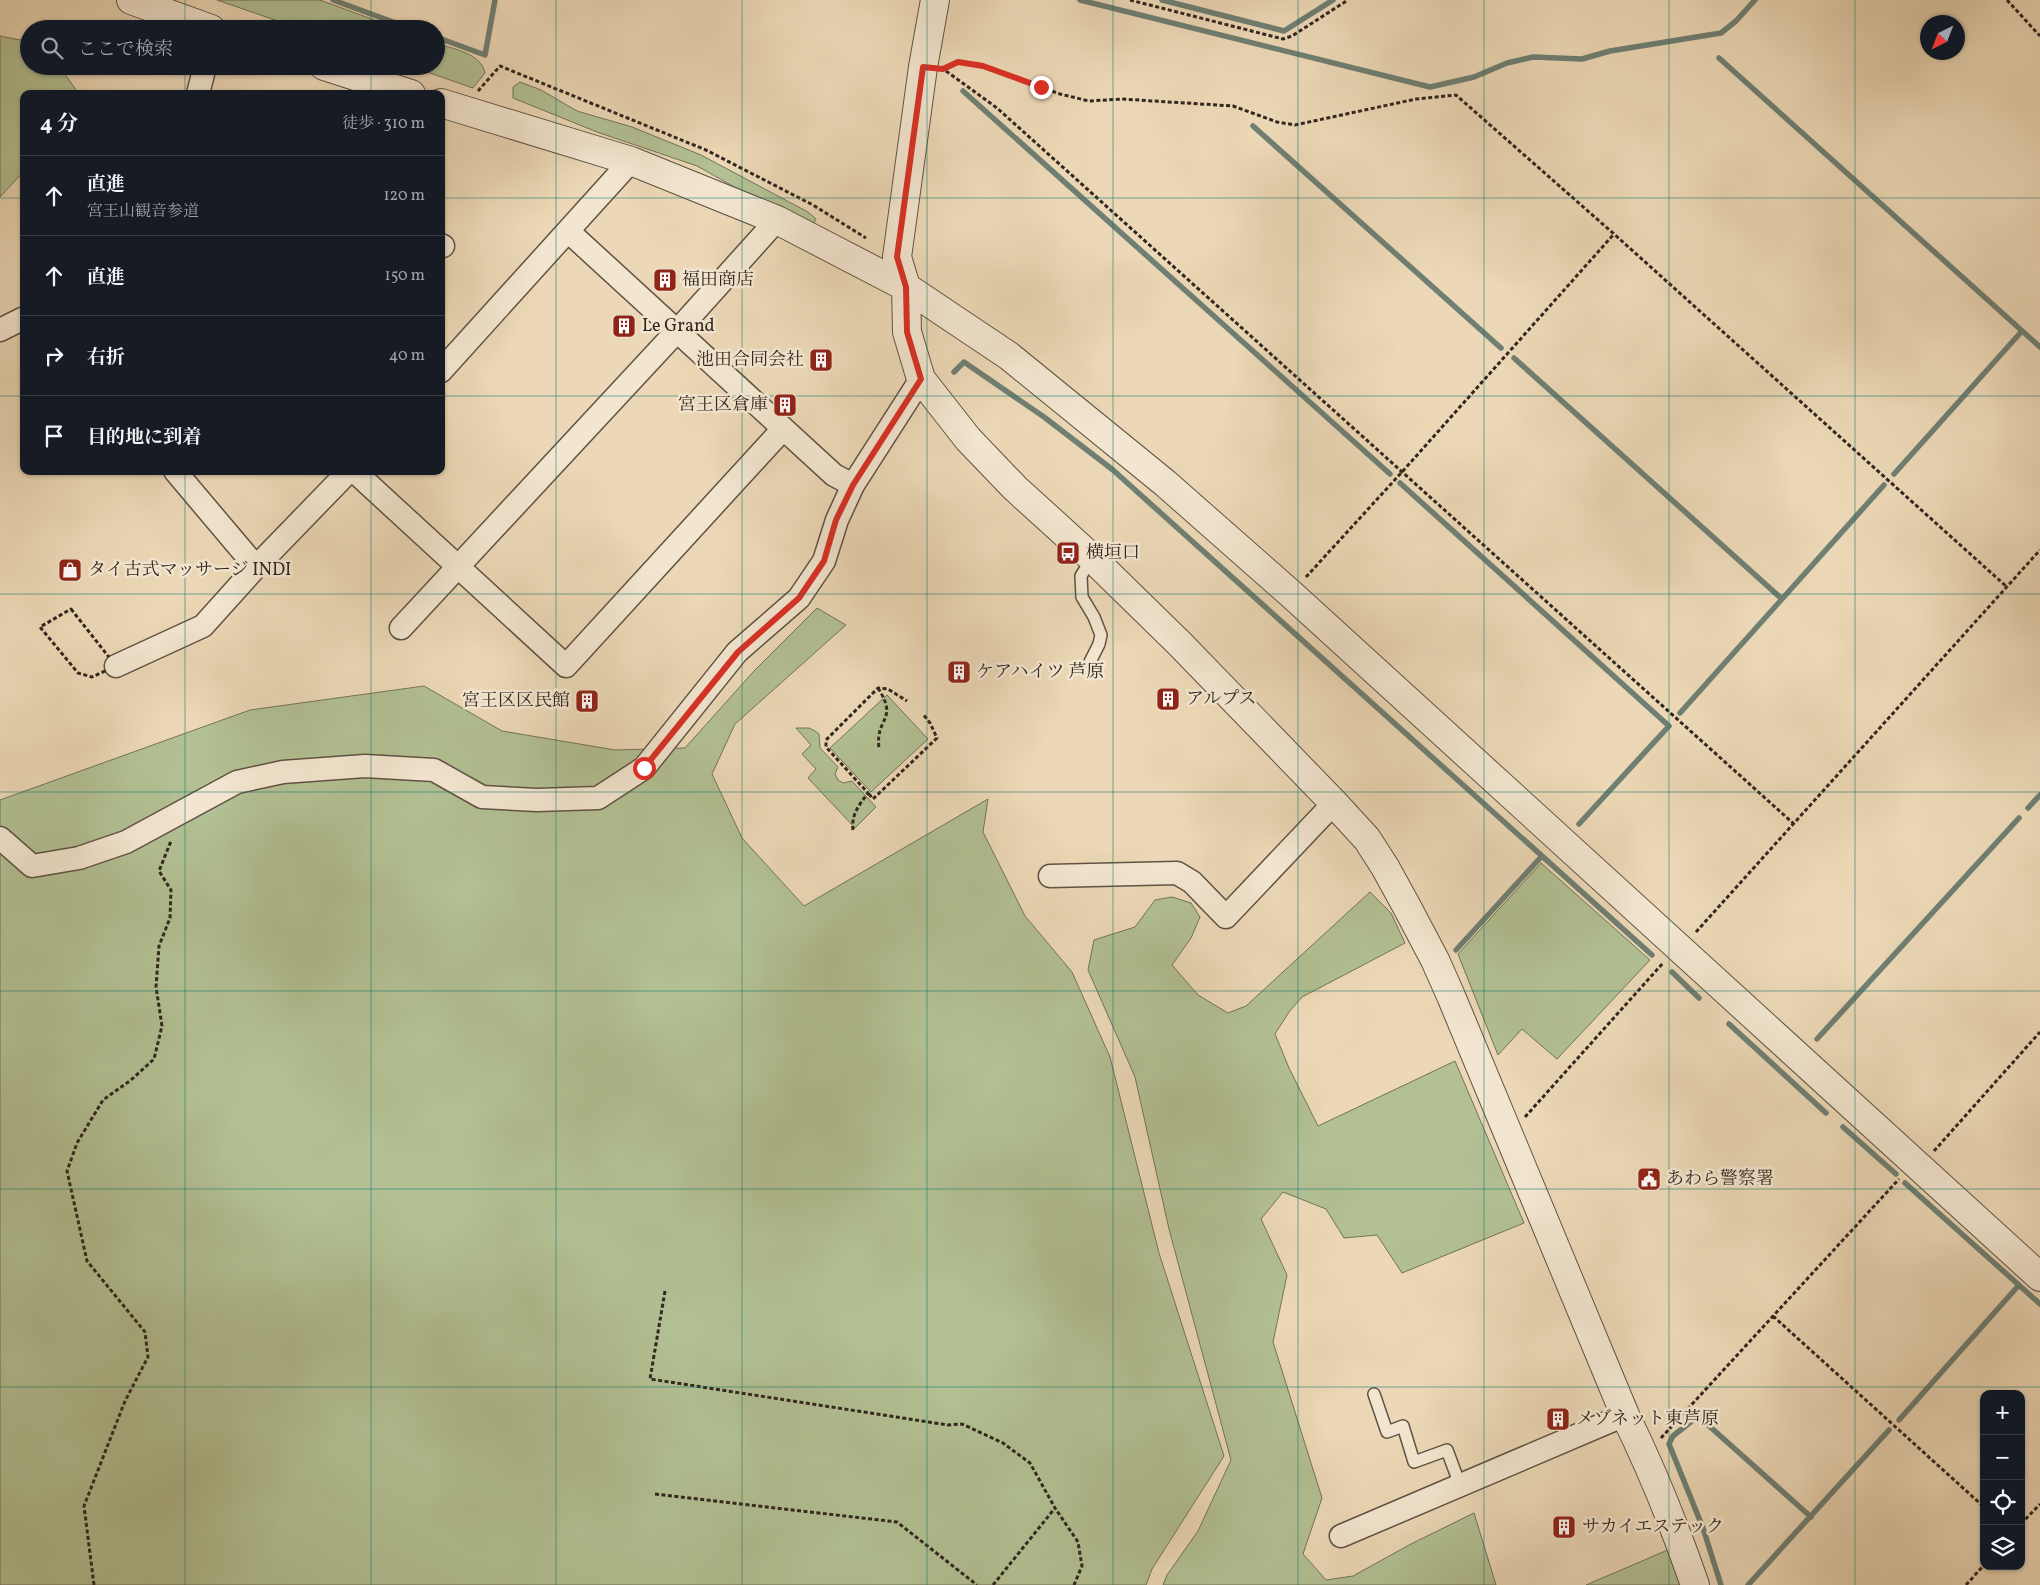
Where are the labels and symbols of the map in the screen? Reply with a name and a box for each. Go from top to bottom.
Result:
north arrow [1920,15,1965,60]
route end [1030,76,1053,99]
building icon: 福田商店 [652,267,678,293]
place label: 福田商店 [682,268,754,293]
building icon: Le Grand [611,313,637,339]
place label: Le Grand [642,314,715,339]
building icon: 池田合同会社 [808,347,834,373]
place label: 池田合同会社 [696,348,804,373]
building icon: 宮王区倉庫 [772,392,798,418]
place label: 宮王区倉庫 [678,393,768,418]
bus stop icon: 横垣口 [1055,540,1081,566]
place label: 横垣口 [1086,541,1140,566]
shop icon: タイ古式マッサージ INDI [57,557,83,583]
place label: タイ古式マッサージ INDI [88,558,291,583]
building icon: ケアハイツ 芦原 [946,659,972,685]
place label: ケアハイツ 芦原 [976,660,1104,685]
building icon: アルプス [1155,686,1181,712]
place label: アルプス [1186,687,1257,712]
building icon: 宮王区区民館 [574,688,600,714]
place label: 宮王区区民館 [462,689,570,714]
route start [633,757,656,780]
public building icon: あわら警察署 [1636,1166,1662,1192]
place label: あわら警察署 [1666,1167,1774,1192]
building icon: メゾネット東芦原 [1545,1406,1571,1432]
place label: メゾネット東芦原 [1576,1407,1719,1432]
building icon: サカイエステック [1551,1514,1577,1540]
place label: サカイエステック [1582,1515,1724,1540]

